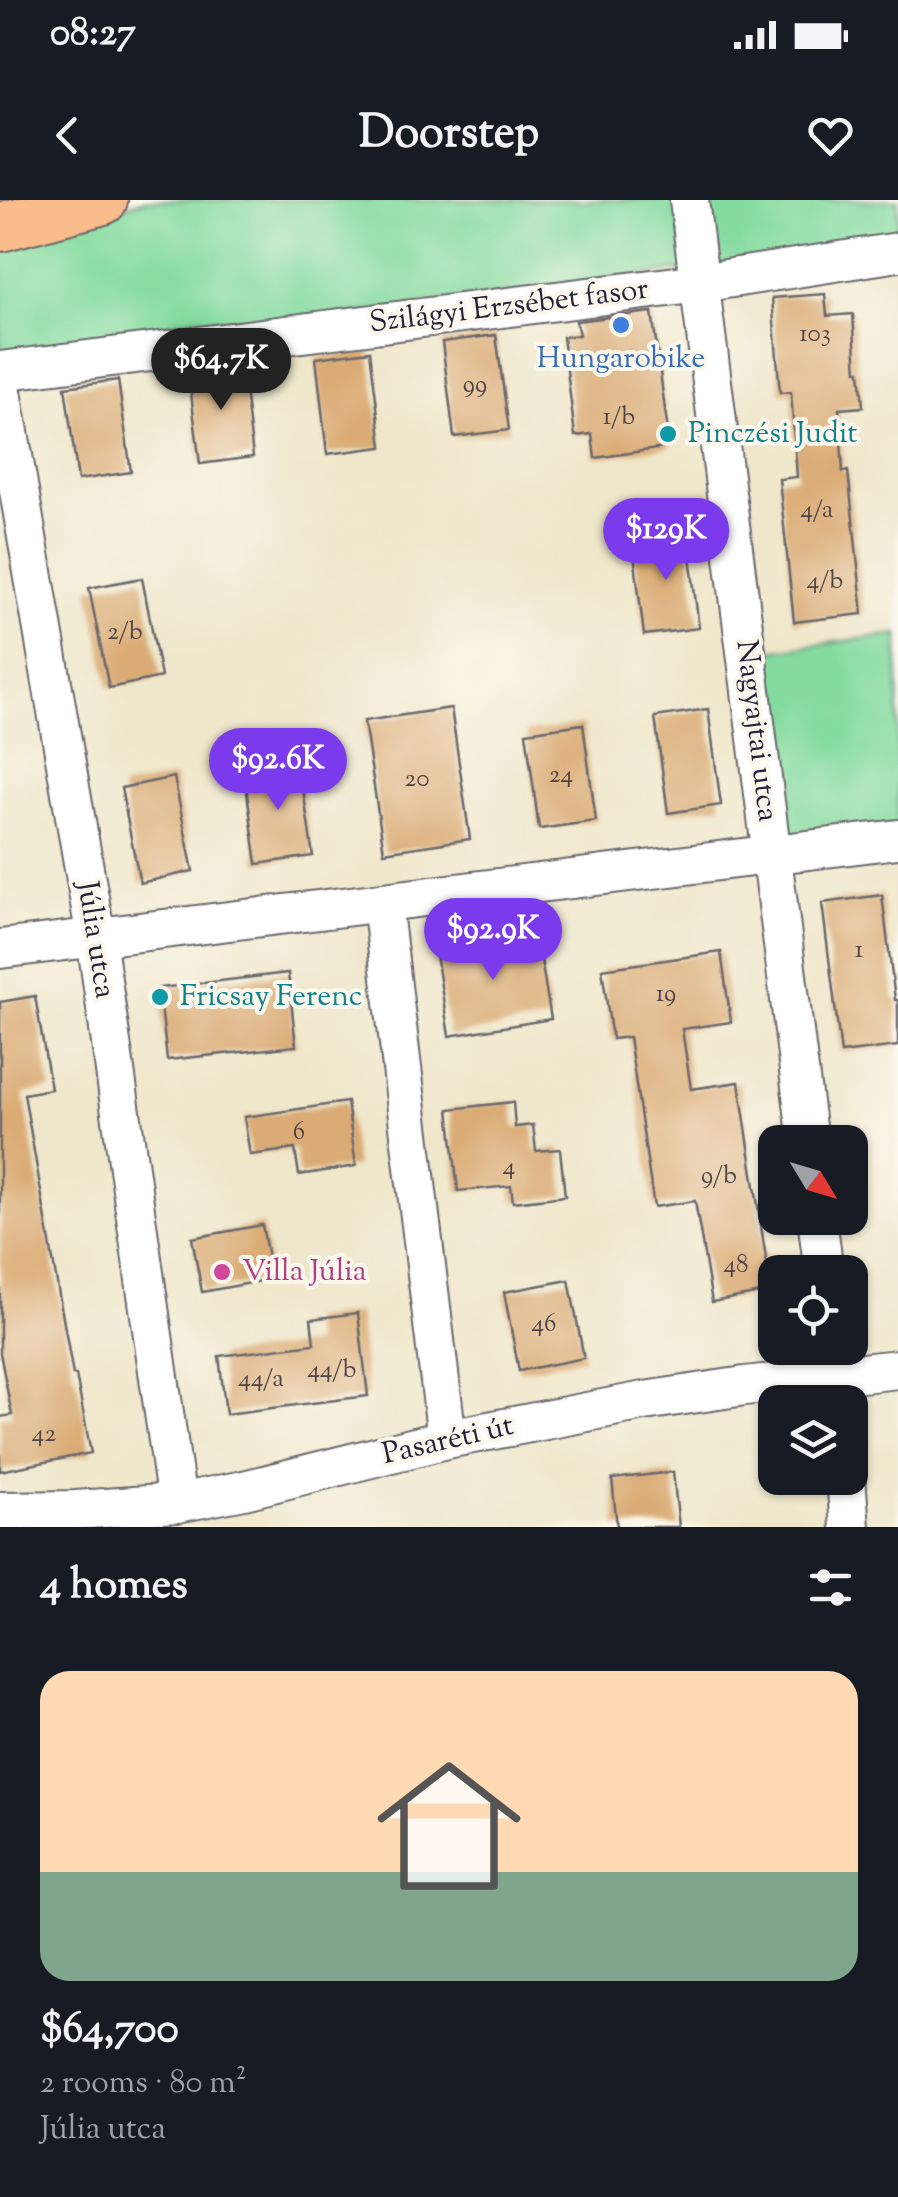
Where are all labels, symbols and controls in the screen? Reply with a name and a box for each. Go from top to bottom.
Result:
text: 08:27 [50,8,136,62]
text: Doorstep [359,103,539,168]
icon: back [40,108,95,163]
icon: heart [803,108,858,163]
street label: Szilágyi Erzsébet fasor [367,269,651,345]
marker: Hungarobike [610,314,632,336]
house number: 103 [799,317,831,353]
pin: $64.7K [140,328,302,413]
text: $64.7K [173,337,269,383]
place label: Hungarobike [537,338,705,381]
house number: 99 [463,368,487,404]
house number: 1/b [603,400,635,436]
place label: Pinczési Judit [688,413,858,456]
marker: Pinczési Judit [657,423,679,445]
house number: 4/a [801,493,834,529]
pin: $129K [596,498,736,583]
text: $129K [625,507,707,553]
house number: 4/b [807,564,843,600]
house number: 2/b [107,615,143,651]
street label: Nagyajtai utca [724,638,788,824]
pin: $92.6K [197,728,359,813]
text: $92.6K [231,737,325,783]
house number: 24 [549,758,573,794]
house number: 20 [405,762,429,798]
street label: Júlia utca [64,876,125,1002]
pin: $92.9K [412,898,574,983]
text: $92.9K [446,907,540,953]
house number: 1 [855,933,863,969]
place label: Fricsay Ferenc [180,976,362,1019]
house number: 19 [656,977,676,1013]
marker: Fricsay Ferenc [149,986,171,1008]
house number: 6 [293,1115,305,1151]
north arrow [758,1125,868,1235]
map controls [758,1125,868,1495]
house number: 4 [503,1150,515,1186]
house number: 9/b [701,1159,737,1195]
house number: 48 [723,1248,749,1284]
place label: Villa Júlia [242,1251,367,1294]
button: locate [758,1255,868,1365]
marker: Villa Júlia [211,1261,233,1283]
house number: 46 [532,1307,556,1343]
house number: 44/b [308,1353,356,1389]
house number: 44/a [238,1362,284,1398]
button: layers [758,1385,868,1495]
street label: Pasaréti út [378,1405,518,1477]
house number: 42 [32,1417,56,1453]
text: 4 homes [40,1557,188,1617]
icon: filters [803,1560,858,1615]
icon: home [359,1736,539,1916]
text: $64,700 [40,2001,179,2061]
text: 2 rooms · 80 m² [40,2061,247,2107]
text: Júlia utca [40,2107,166,2153]

